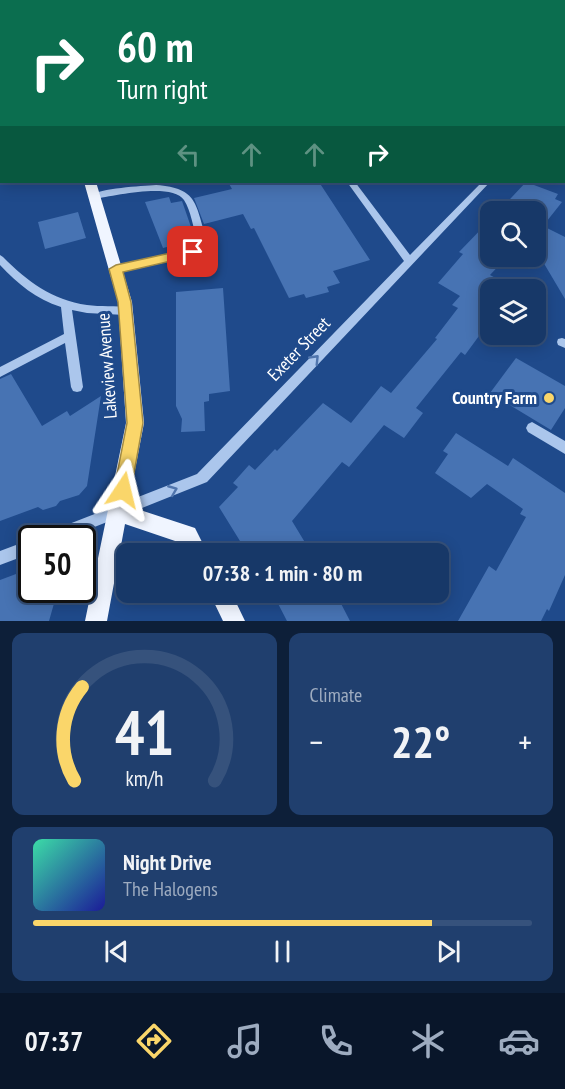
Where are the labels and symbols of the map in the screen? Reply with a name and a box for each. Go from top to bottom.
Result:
pin [167,226,218,277]
street label: Exeter Street [262,312,335,386]
street label: Lakeview Avenue [91,313,122,420]
one-way arrow [307,356,318,367]
place label: Country Farm [452,386,537,409]
marker: Country Farm [542,391,556,405]
position arrow [91,458,155,522]
one-way arrow [167,485,178,497]
speed limit sign: 50 [18,525,96,603]

